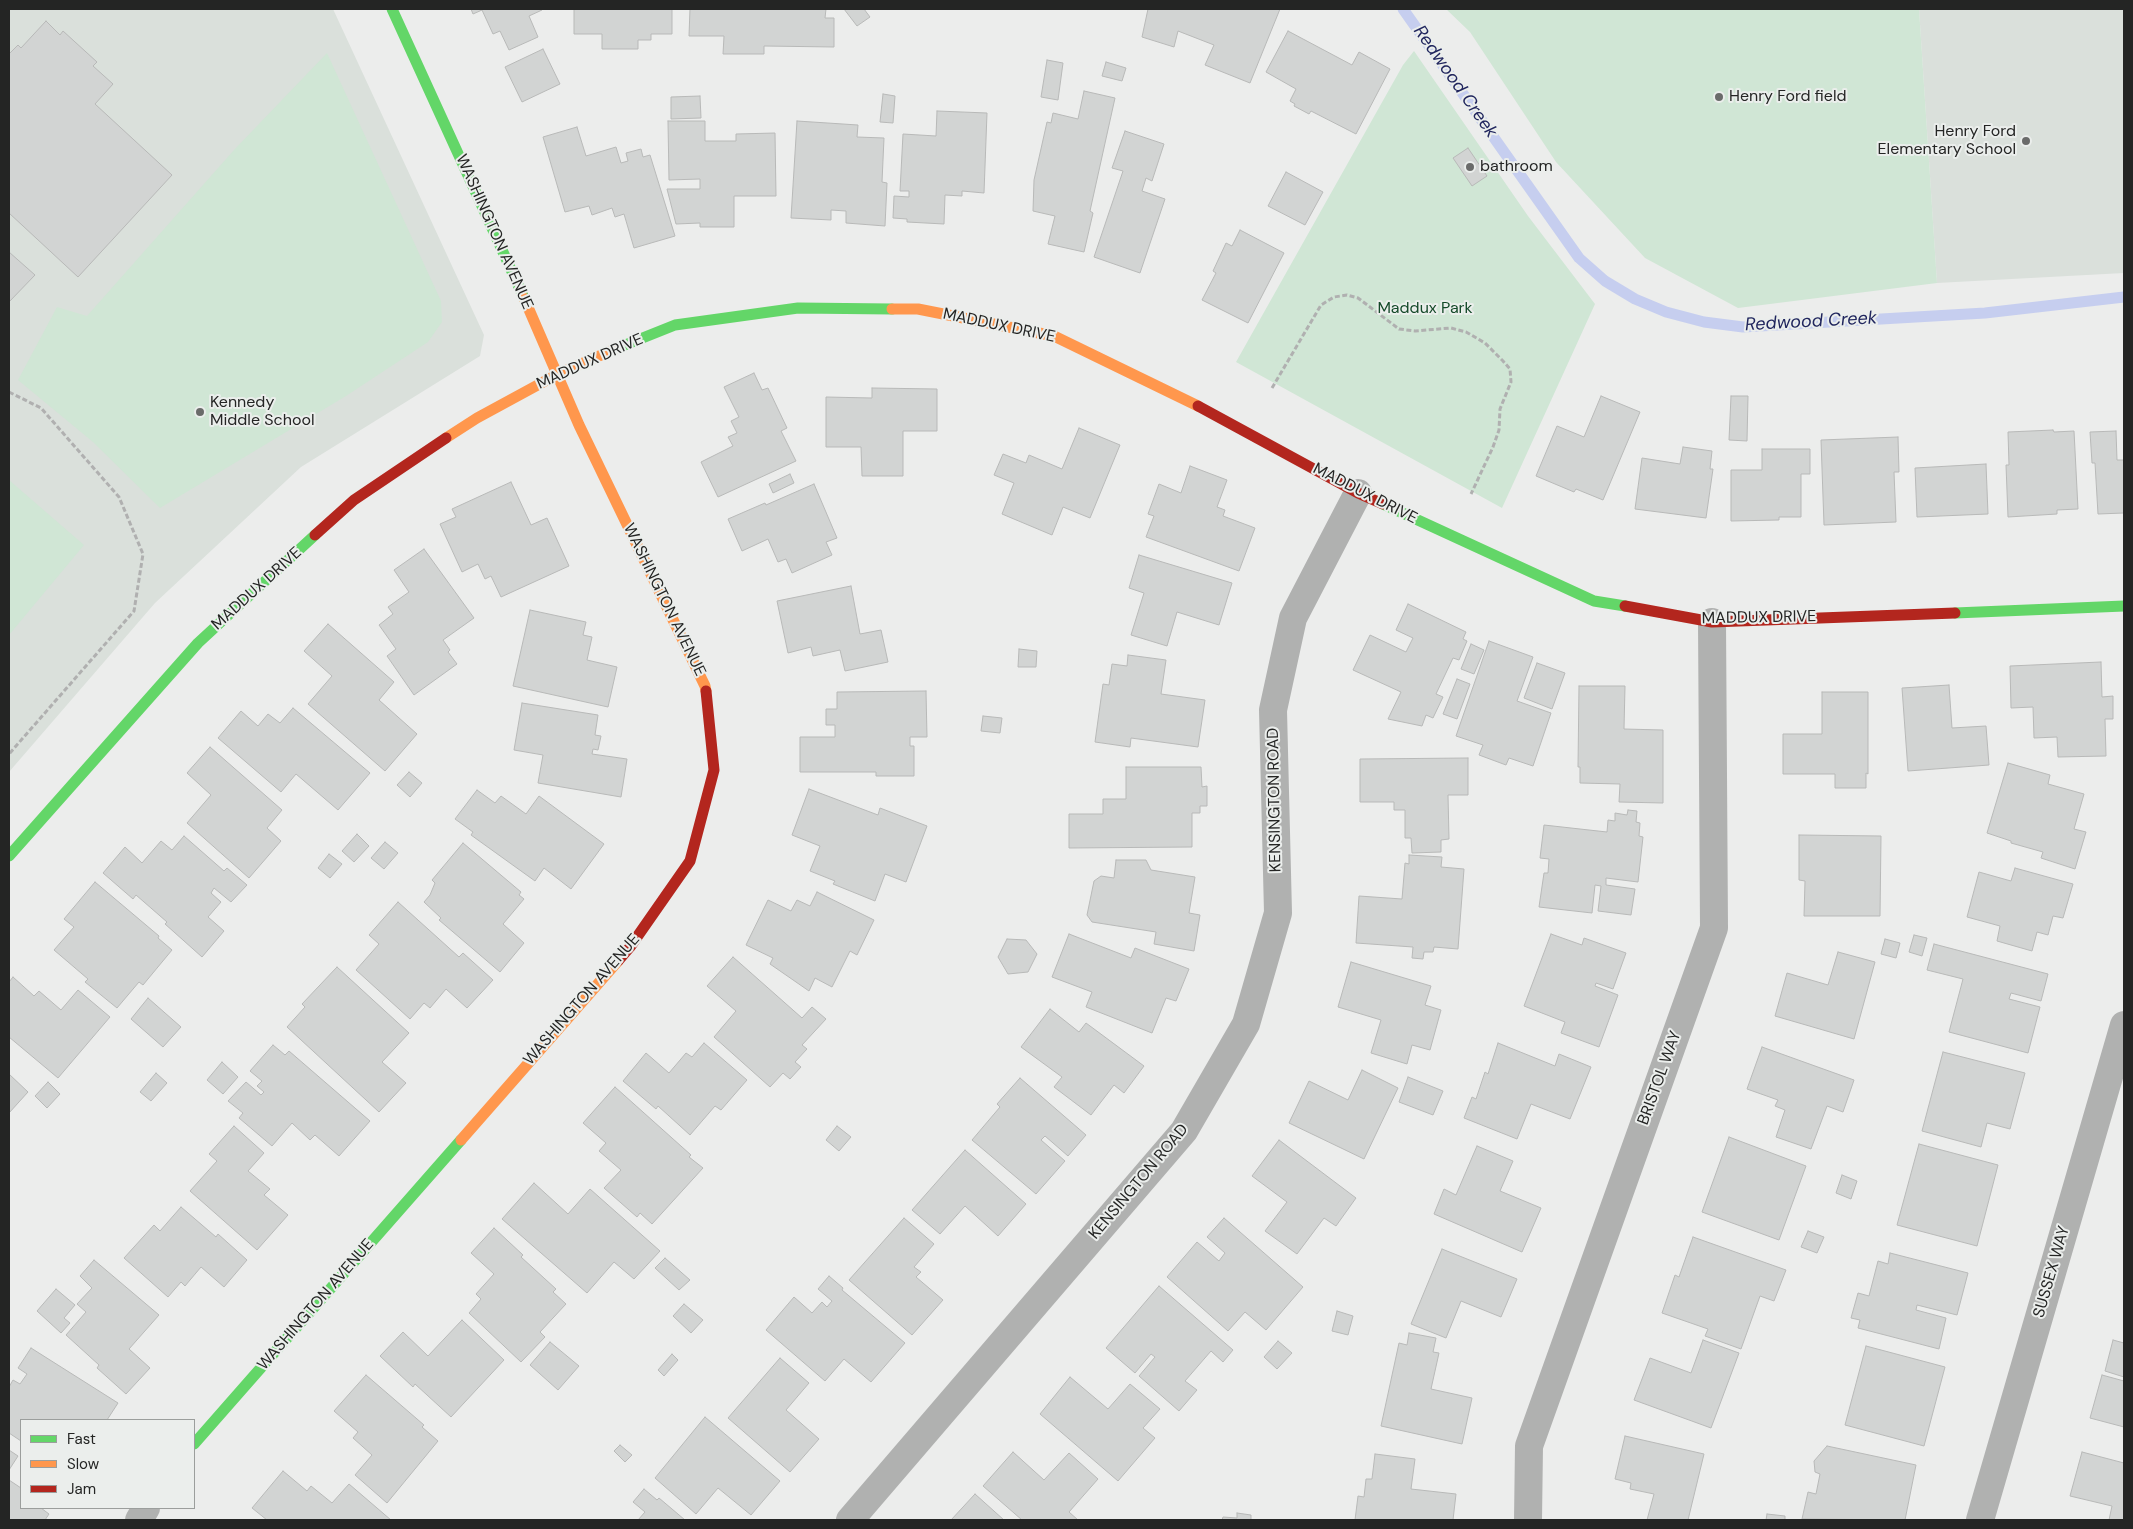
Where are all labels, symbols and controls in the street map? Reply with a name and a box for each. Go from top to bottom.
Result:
water label: Redwood Creek [1408,22,1502,142]
place label: Henry Ford field [1729,87,1847,107]
marker: Henry Ford field [1713,91,1725,103]
place label: Henry Ford Elementary School [1878,122,2016,160]
marker: Henry Ford Elementary School [2020,135,2032,147]
street label: WASHINGTON AVENUE [451,152,537,312]
place label: bathroom [1480,157,1553,177]
marker: bathroom [1464,161,1476,173]
park label: Maddux Park [1377,299,1473,319]
street label: MADDUX DRIVE [941,305,1057,347]
water label: Redwood Creek [1744,308,1878,336]
street label: MADDUX DRIVE [534,330,646,394]
place label: Kennedy Middle School [210,393,314,431]
marker: Kennedy Middle School [194,406,206,418]
street label: MADDUX DRIVE [1310,459,1420,529]
street label: WASHINGTON AVENUE [619,520,709,680]
street label: MADDUX DRIVE [208,544,306,634]
street label: MADDUX DRIVE [1702,607,1816,629]
street label: KENSINGTON ROAD [1264,728,1286,872]
street label: WASHINGTON AVENUE [520,930,644,1070]
street label: BRISTOL WAY [1634,1028,1686,1128]
street label: KENSINGTON ROAD [1085,1120,1193,1244]
street label: SUSSEX WAY [2030,1224,2074,1320]
street label: WASHINGTON AVENUE [254,1235,378,1375]
legend [20,1419,195,1509]
text: Fast [67,1429,96,1449]
text: Slow [67,1454,99,1474]
text: Jam [67,1479,96,1499]

